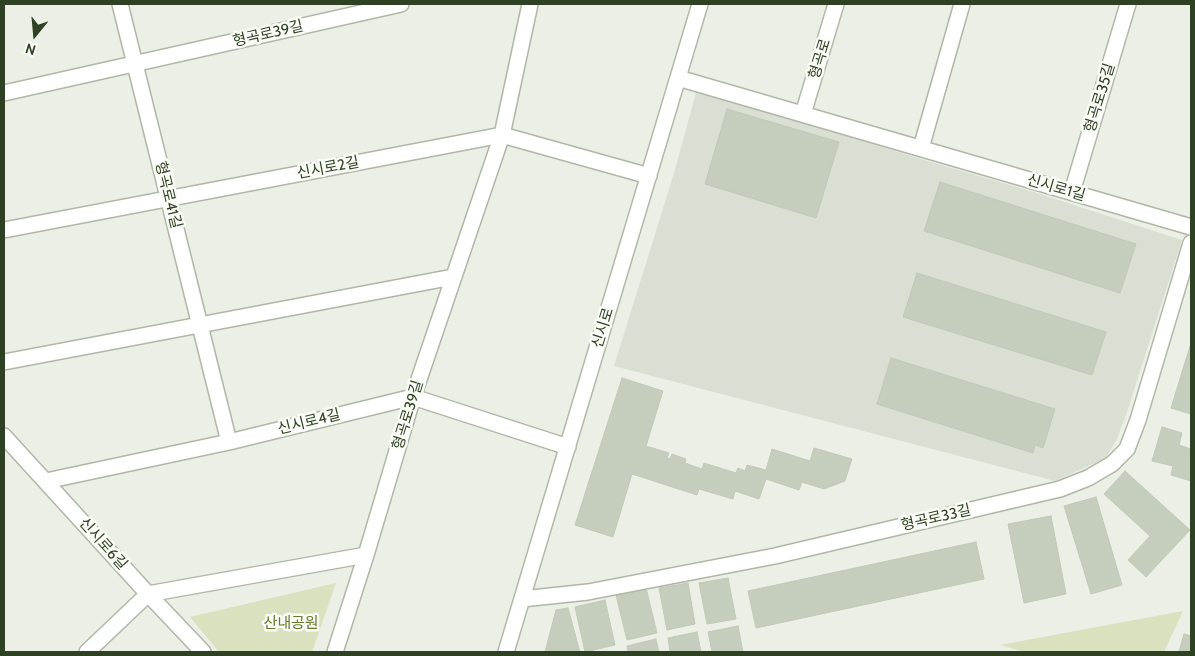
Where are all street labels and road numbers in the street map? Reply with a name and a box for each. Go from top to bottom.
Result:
street label: 형곡로39길 [231,17,305,51]
street label: 형곡로 [805,37,835,81]
street label: 형곡로35길 [1081,61,1119,135]
street label: 신시로2길 [295,153,361,183]
street label: 형곡로41길 [151,159,185,231]
street label: 신시로1길 [1025,171,1087,205]
street label: 신시로 [588,306,618,350]
street label: 형곡로39길 [389,378,427,452]
street label: 신시로4길 [276,406,342,438]
street label: 형곡로33길 [899,501,973,535]
street label: 신시로6길 [75,514,131,574]

